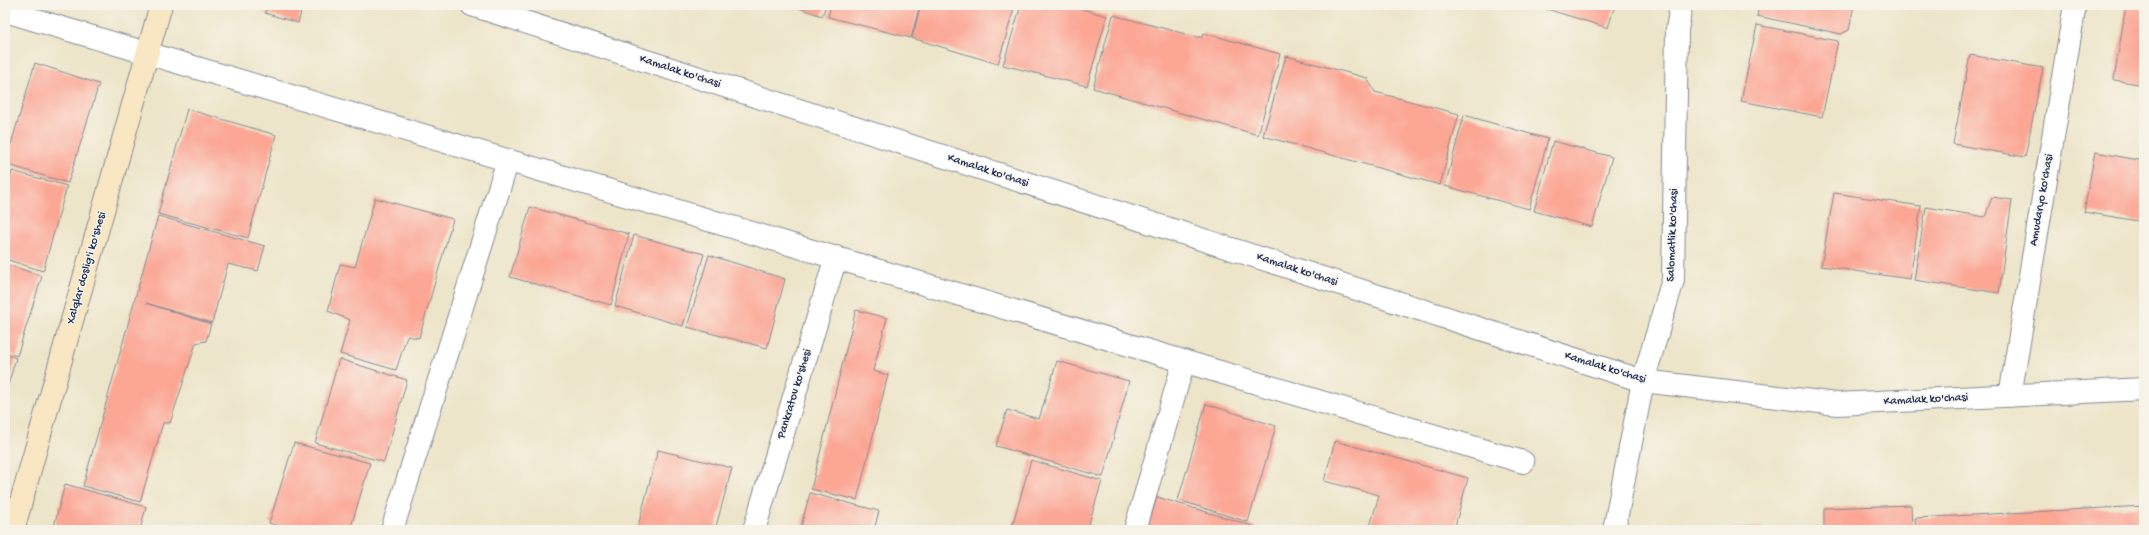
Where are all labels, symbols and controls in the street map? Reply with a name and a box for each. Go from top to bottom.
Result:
street label: Kamalak ko'chasi [638,52,723,92]
street label: Kamalak ko'chasi [946,151,1031,191]
street label: Amudaryo ko'chasi [2027,153,2057,247]
street label: Salomatlik ko'chasi [1664,188,1682,282]
street label: Xalqlar doslig'i ko'shesi [64,210,110,327]
street label: Kamalak ko'chasi [1255,250,1340,290]
street label: Pankratov ko'shesi [774,347,815,442]
street label: Kamalak ko'chasi [1562,349,1648,387]
street label: Kamalak ko'chasi [1883,391,1969,409]

